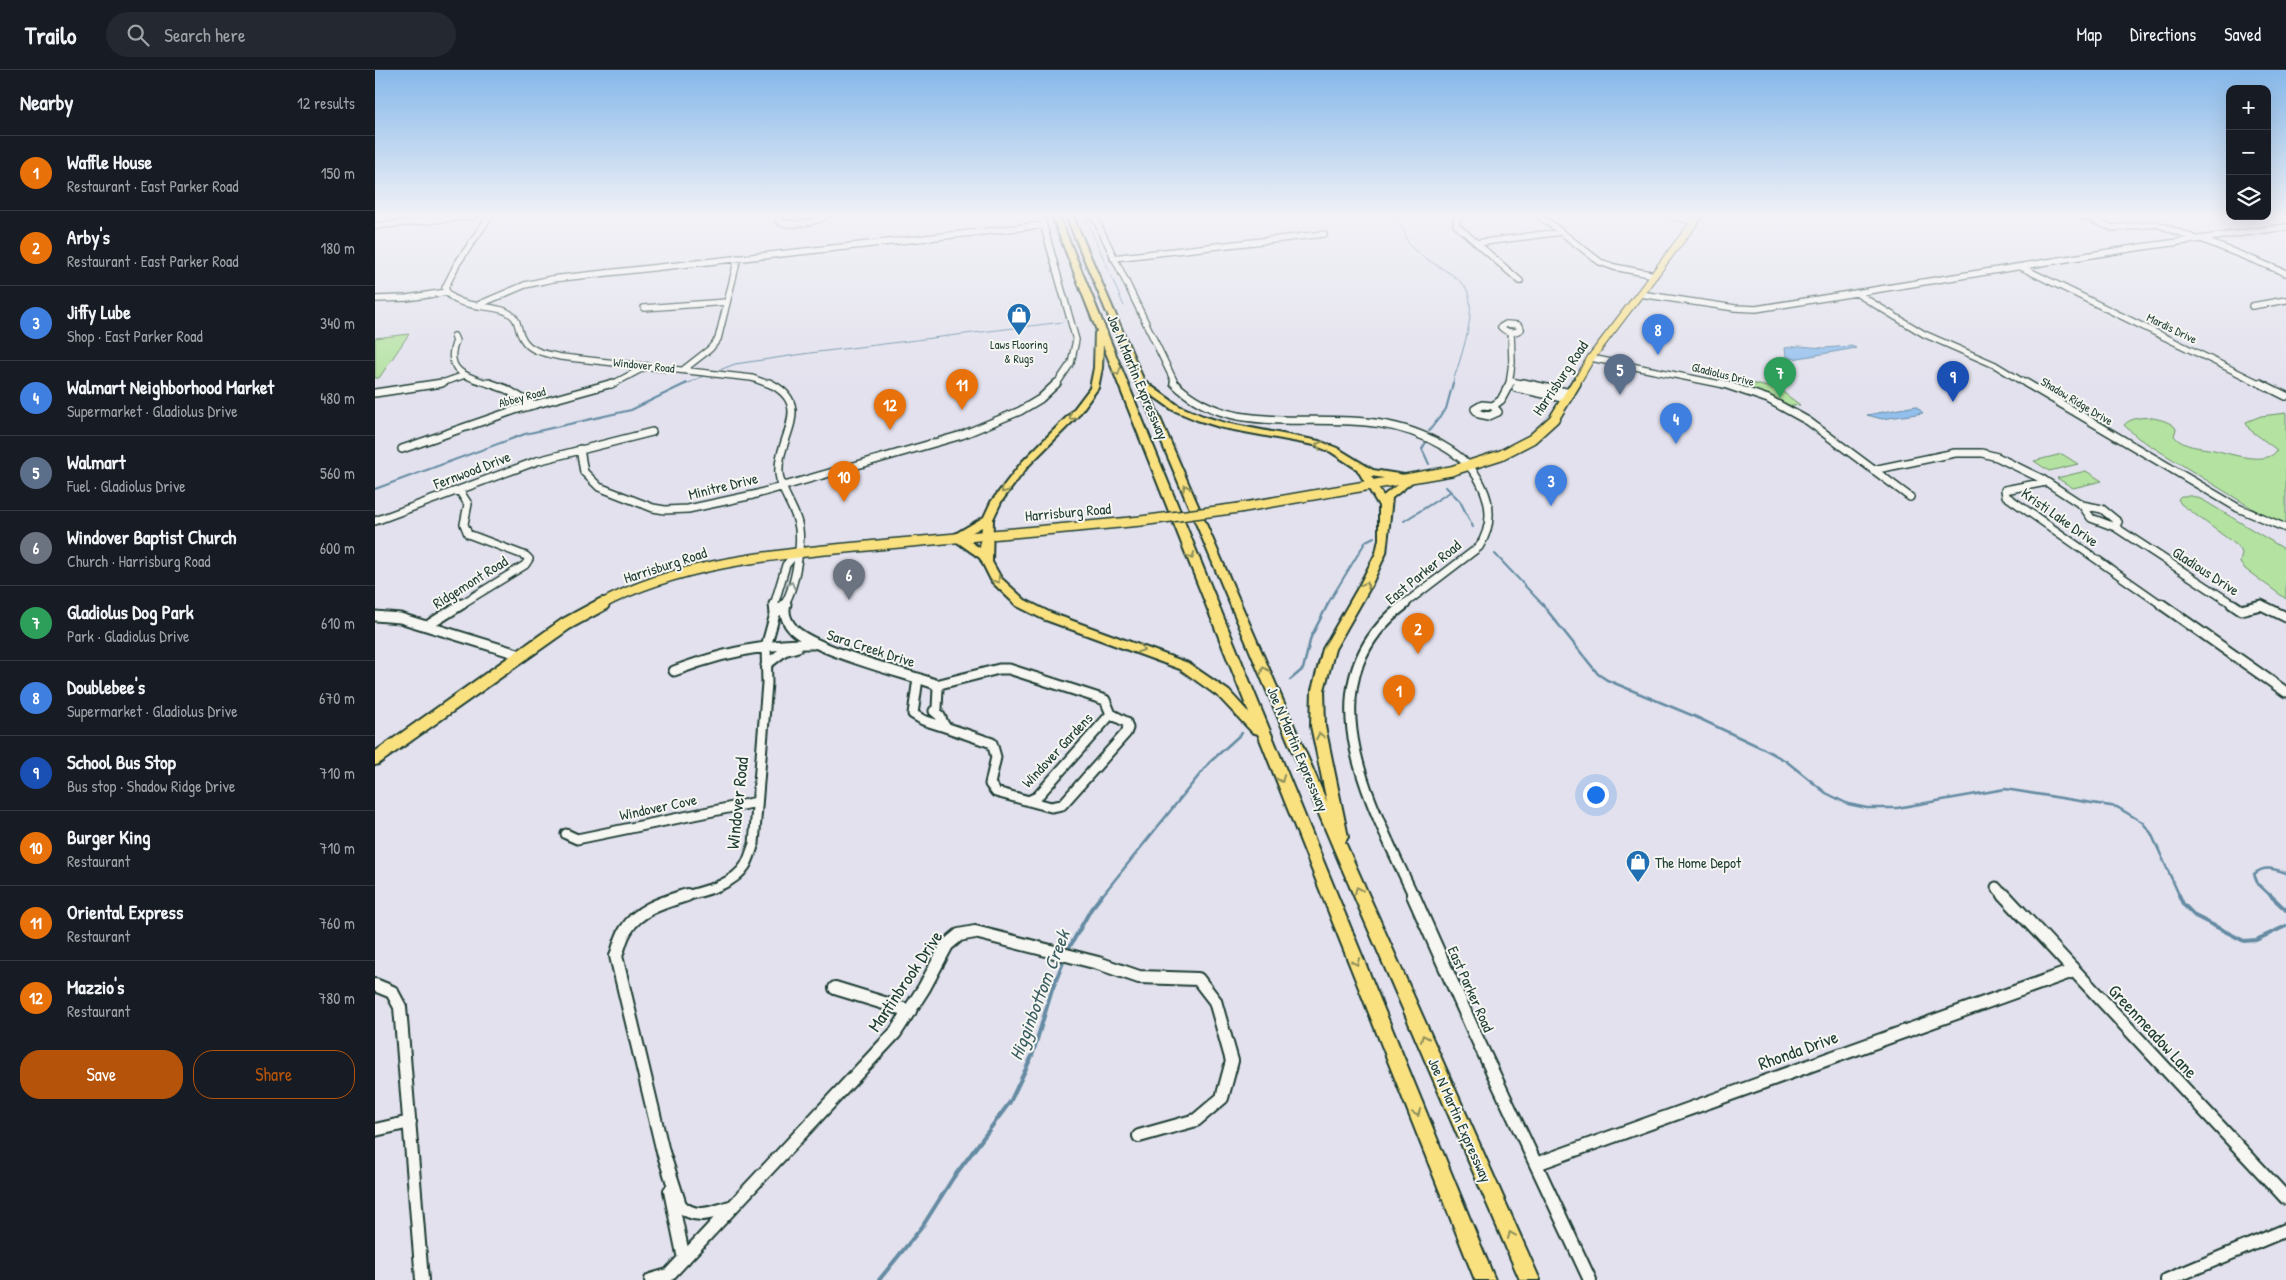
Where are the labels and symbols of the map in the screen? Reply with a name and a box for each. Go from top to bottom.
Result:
shop icon: Laws Flooring & Rugs [1006,302,1032,336]
street label: Mardis Drive [2144,309,2200,348]
street label: Joe N Martin Expressway [1102,311,1174,443]
pin: 8 [1642,314,1674,355]
place label: Laws Flooring & Rugs [990,336,1048,367]
street label: Harrisburg Road [1527,336,1593,420]
street label: Windover Road [612,353,676,377]
pin: 5 [1604,354,1636,395]
pin: 7 [1764,357,1796,398]
street label: Gladiolus Drive [1690,358,1756,390]
pin: 9 [1937,361,1969,402]
one-way arrow [1111,368,1121,376]
pin: 11 [946,369,978,410]
street label: Shadow Ridge Drive [2038,373,2116,429]
street label: Abbey Road [497,382,548,411]
pin: 12 [874,389,906,430]
pin: 4 [1660,403,1692,444]
one-way arrow [1069,411,1078,420]
one-way arrow [1315,440,1324,450]
street label: Fernwood Drive [430,446,513,495]
pin: 10 [828,461,860,502]
pin: 3 [1535,465,1567,506]
street label: Minitre Drive [686,467,760,505]
street label: Kristi Lake Drive [2017,483,2103,551]
one-way arrow [1002,484,1010,493]
one-way arrow [1181,484,1192,493]
street label: Harrisburg Road [1024,498,1112,526]
street label: East Parker Road [1381,535,1465,609]
street label: Harrisburg Road [621,542,709,588]
street label: Gladious Drive [2169,542,2244,600]
street label: Ridgemont Road [428,551,512,613]
one-way arrow [1185,551,1195,560]
pin: 6 [833,559,865,600]
one-way arrow [991,574,999,583]
one-way arrow [1359,581,1369,590]
one-way arrow [786,582,796,590]
pin: 2 [1402,613,1434,654]
street label: Sara Creek Drive [824,624,918,672]
one-way arrow [1136,643,1144,653]
one-way arrow [1259,666,1270,675]
pin: 1 [1383,675,1415,716]
street label: Joe N Martin Expressway [1262,683,1334,815]
street label: Windover Gardens [1017,708,1097,792]
one-way arrow [1315,731,1325,740]
street label: Windover Road [720,756,754,850]
one-way arrow [1275,774,1285,783]
your location [1583,782,1609,808]
street label: Windover Cove [617,789,699,825]
shop icon: The Home Depot [1625,849,1651,883]
place label: The Home Depot [1655,852,1742,873]
one-way arrow [1354,886,1365,895]
water label: Higginbottom Creek [1002,924,1076,1064]
street label: Martinbrook Drive [862,925,948,1037]
street label: East Parker Road [1443,943,1499,1035]
one-way arrow [1350,958,1360,966]
street label: Greenmeadow Lane [2103,978,2203,1084]
street label: Rhonda Drive [1755,1024,1841,1076]
one-way arrow [1420,1034,1431,1043]
street label: Joe N Martin Expressway [1423,1055,1497,1185]
one-way arrow [1411,1108,1421,1117]
one-way arrow [1506,1231,1517,1240]

